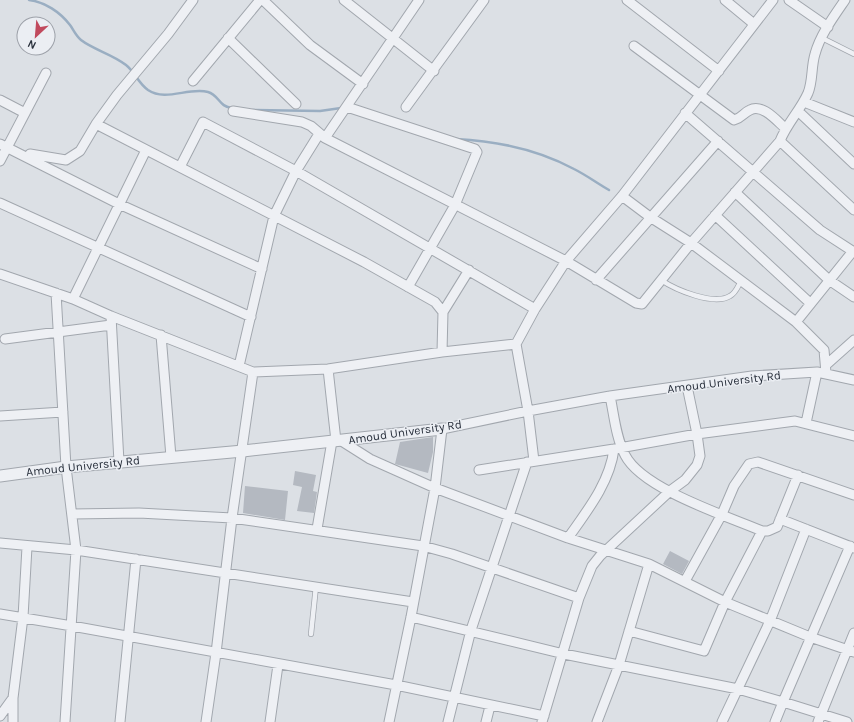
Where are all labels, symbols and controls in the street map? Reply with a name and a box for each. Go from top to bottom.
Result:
north arrow [16,16,56,56]
text: N [25,37,38,52]
street label: Amoud University Rd [666,368,782,396]
street label: Amoud University Rd [347,417,463,447]
street label: Amoud University Rd [25,453,141,479]

